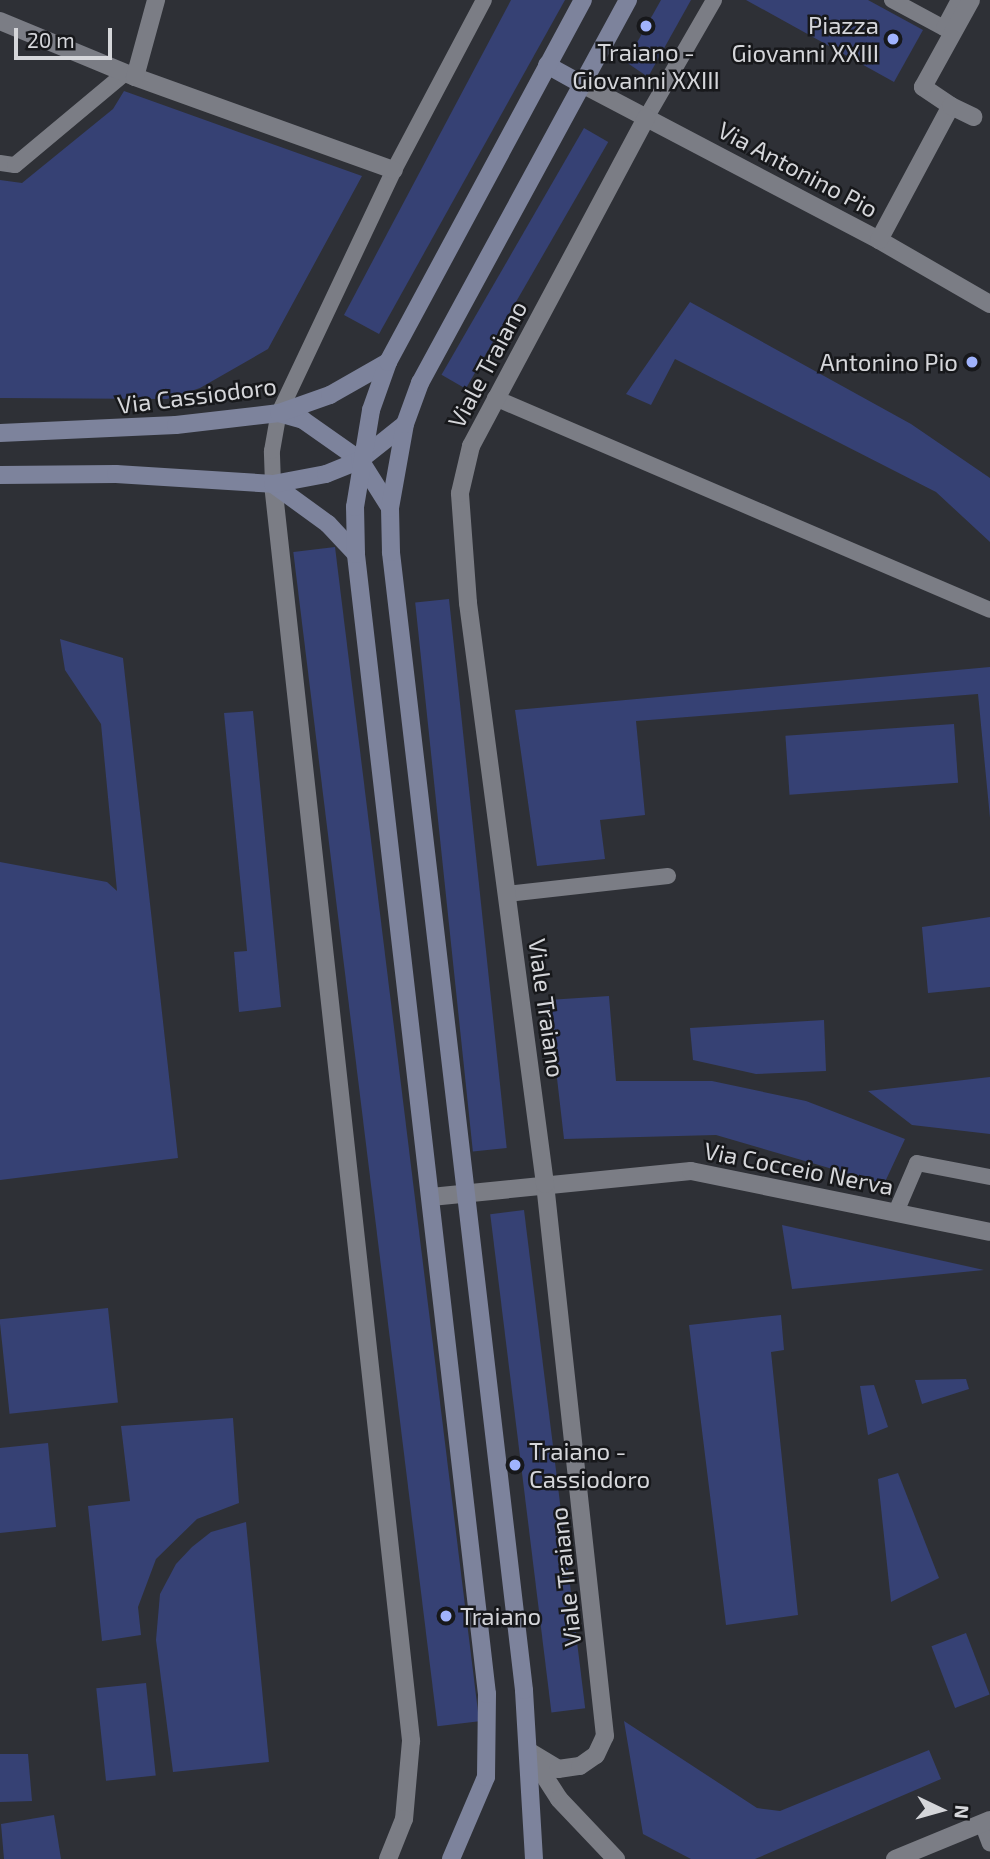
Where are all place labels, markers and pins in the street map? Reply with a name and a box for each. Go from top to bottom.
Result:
place label: Piazza Giovanni XXIII [731,11,879,67]
marker: Traiano - Giovanni XXIII [638,18,654,34]
marker: Piazza Giovanni XXIII [885,31,901,47]
place label: Traiano - Giovanni XXIII [572,38,720,94]
place label: Antonino Pio [820,348,958,376]
marker: Antonino Pio [964,354,980,370]
place label: Traiano - Cassiodoro [529,1437,650,1493]
marker: Traiano - Cassiodoro [507,1457,523,1473]
place label: Traiano [460,1602,541,1630]
marker: Traiano [438,1608,454,1624]

